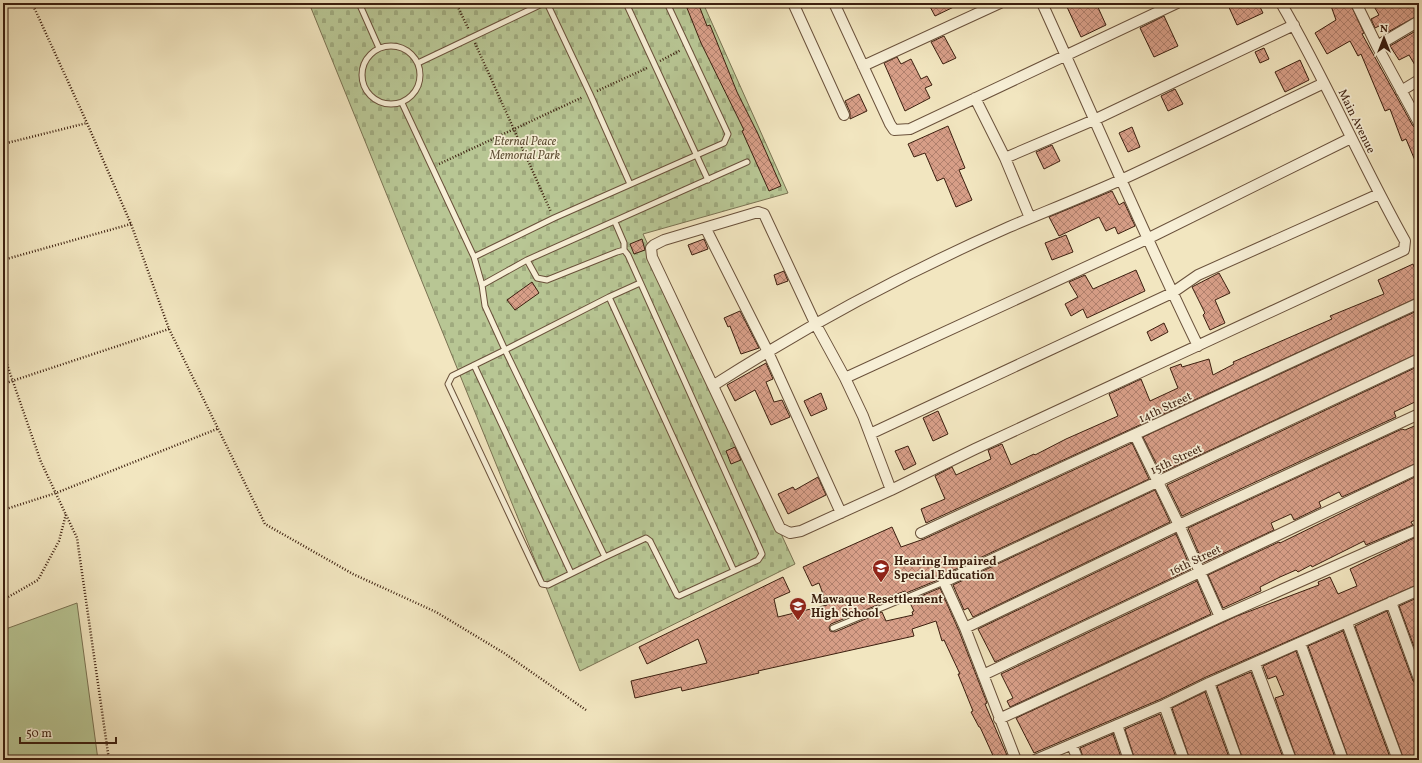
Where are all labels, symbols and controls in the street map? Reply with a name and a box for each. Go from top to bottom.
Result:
north arrow [1364,18,1404,58]
text: N [1380,22,1388,37]
street label: Main Avenue [1334,87,1379,156]
park label: Eternal Peace Memorial Park [489,134,561,164]
street label: 14th Street [1136,389,1195,427]
street label: 15th Street [1148,441,1205,479]
street label: 16th Street [1167,541,1224,580]
place label: Hearing Impaired Special Education [894,554,997,584]
school or university icon: Hearing Impaired Special Education [871,558,891,583]
place label: Mawaque Resettlement High School [811,592,943,622]
school or university icon: Mawaque Resettlement High School [788,596,808,621]
scale bar [20,719,116,745]
text: 50 m [26,726,52,742]

